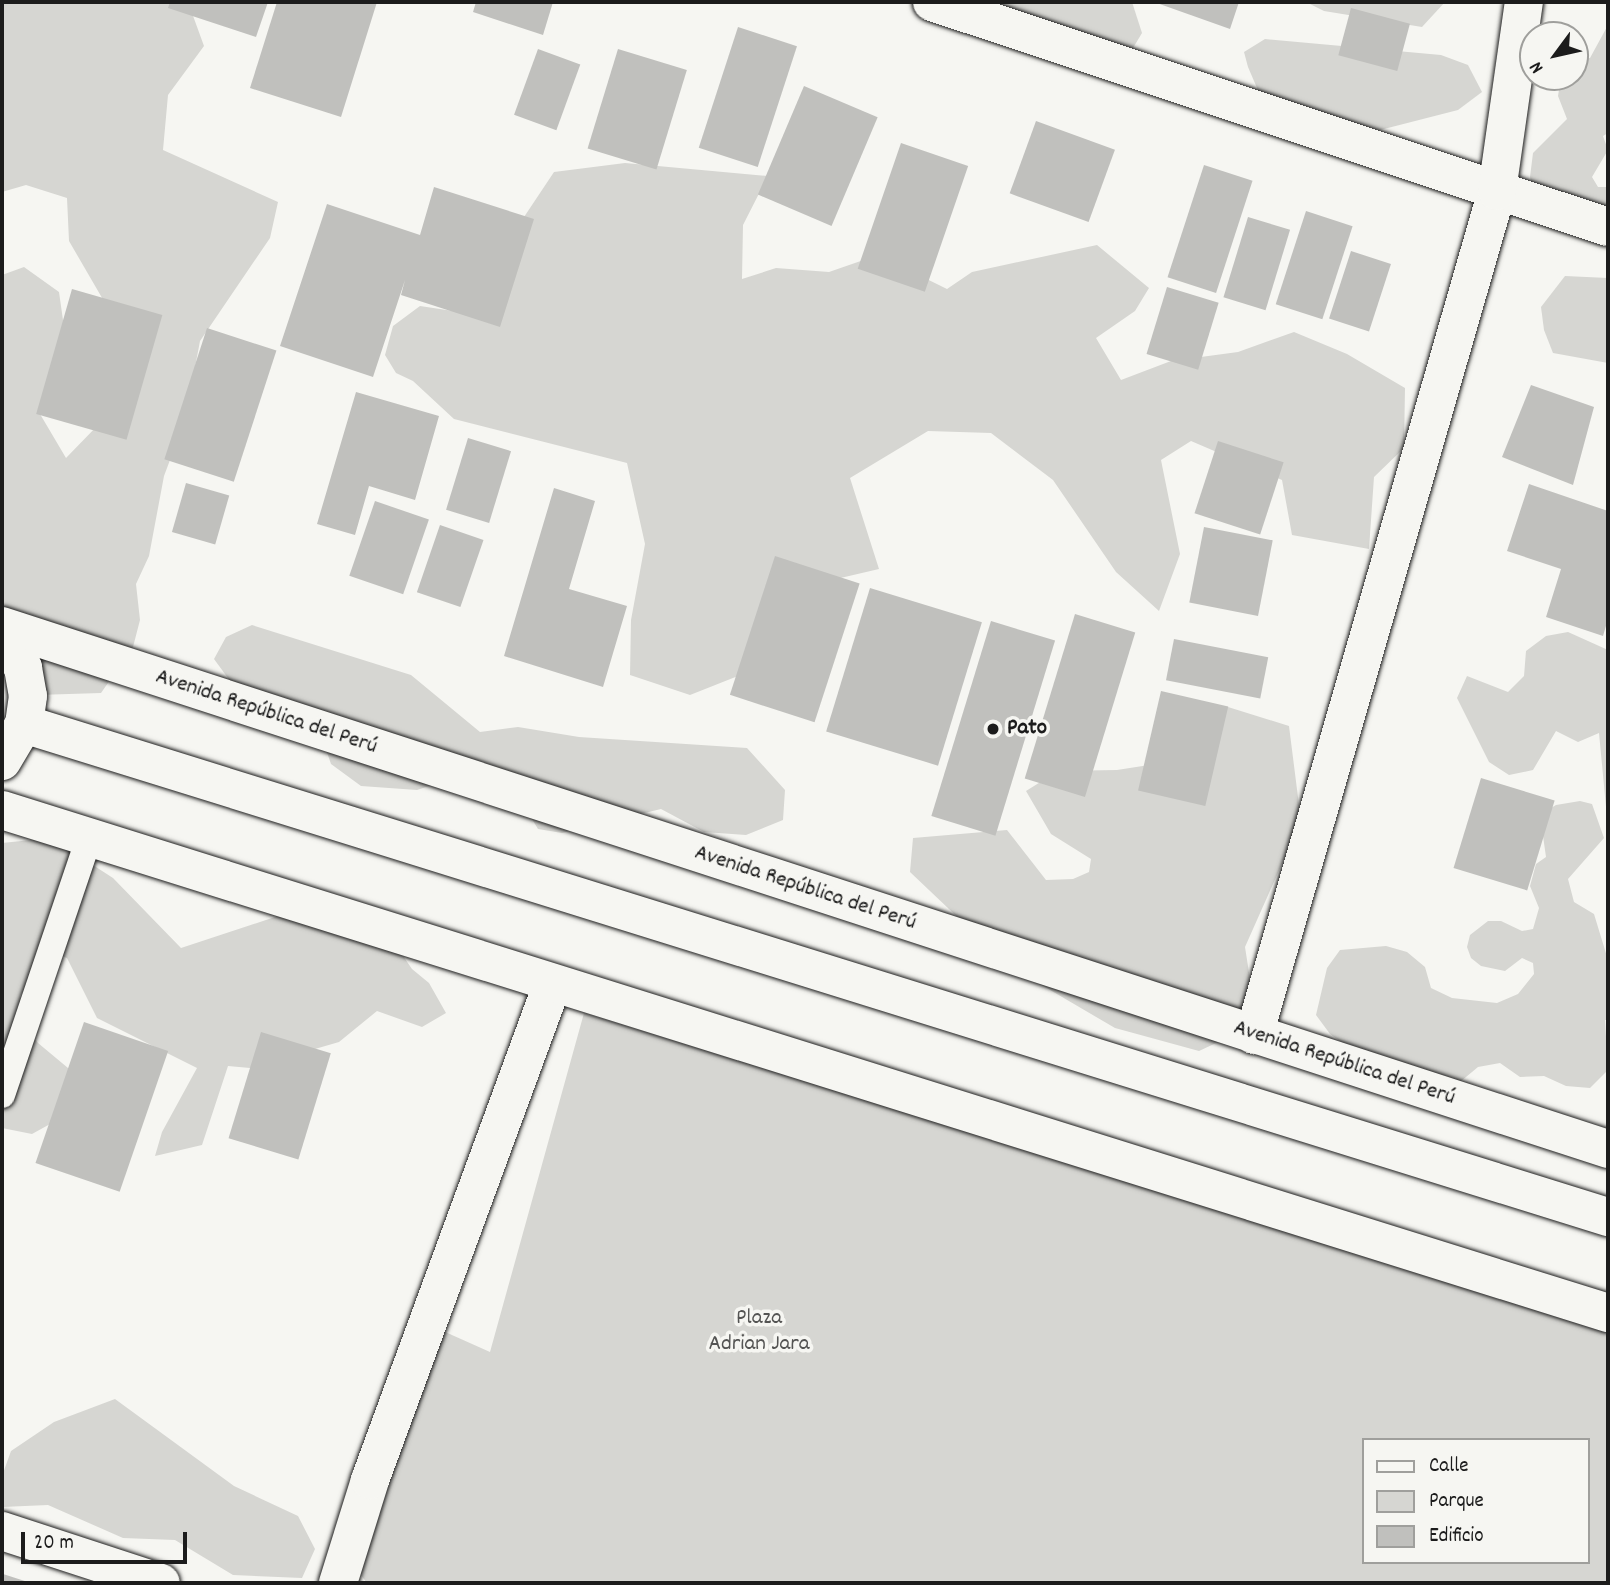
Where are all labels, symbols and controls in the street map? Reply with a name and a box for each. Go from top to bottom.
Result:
north arrow [1519,21,1589,91]
text: N [1524,55,1552,78]
street label: Avenida República del Perú [152,664,380,762]
place label: Pato [1007,715,1047,743]
marker: Pato [985,721,1001,737]
street label: Avenida República del Perú [691,840,919,938]
street label: Avenida República del Perú [1230,1015,1458,1113]
park label: Plaza Adrian Jara [708,1305,810,1359]
legend [1362,1438,1589,1564]
text: Calle [1429,1452,1468,1482]
text: Parque [1429,1487,1484,1517]
scale bar [24,1518,191,1562]
text: Edificio [1429,1522,1484,1552]
text: 20 m [34,1529,74,1559]

